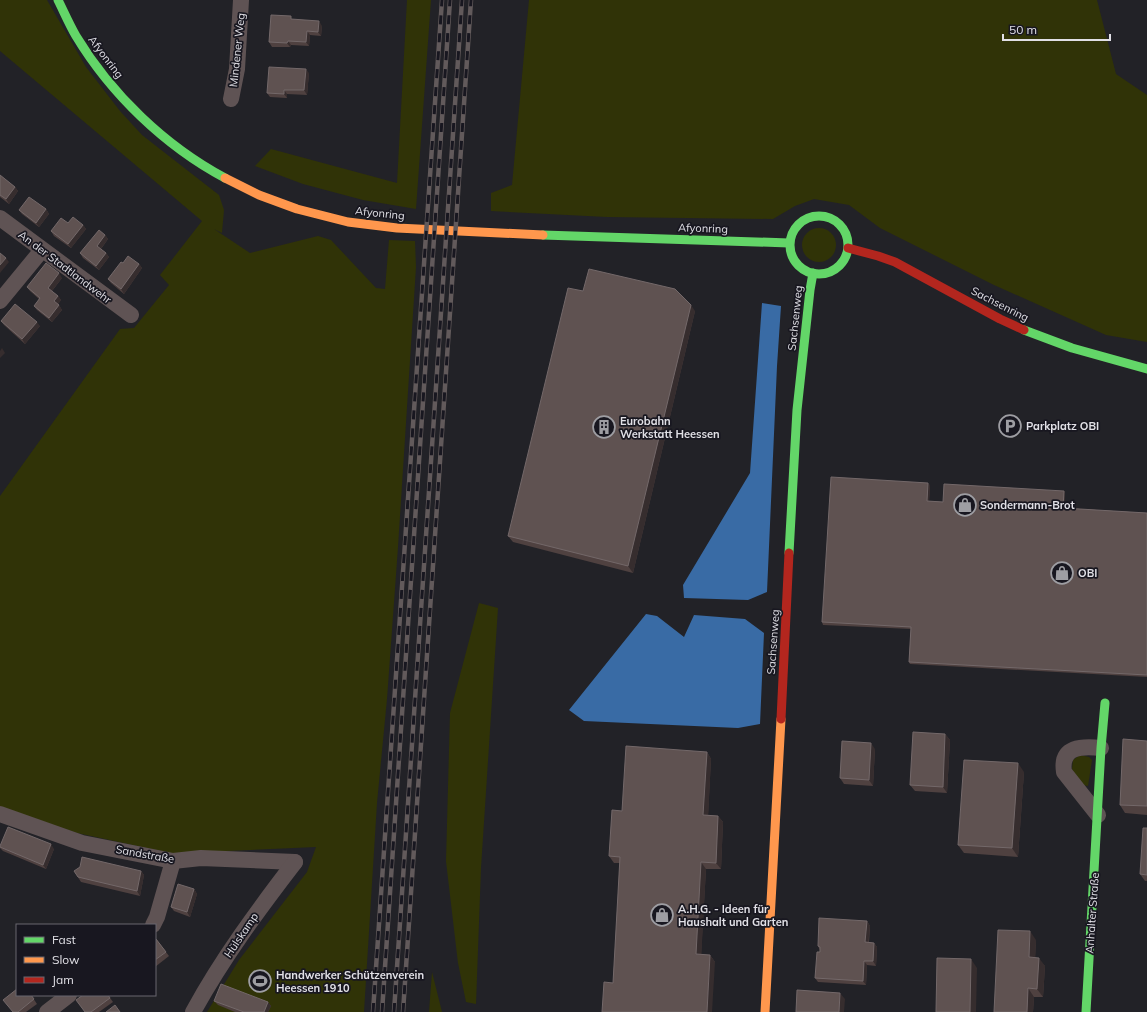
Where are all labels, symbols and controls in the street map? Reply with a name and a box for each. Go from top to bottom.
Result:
street label: Mindener Weg [226,12,248,88]
scale bar [1003,16,1110,42]
text: 50 m [1009,22,1037,37]
street label: Afyonring [85,33,127,81]
street label: Afyonring [354,203,406,223]
street label: Afyonring [678,220,728,236]
street label: An der Stadtlandwehr [16,227,114,307]
street label: Sachsenring [969,283,1031,325]
street label: Sachsenweg [785,285,805,351]
parking icon: Parkplatz OBI [997,413,1023,439]
building icon: Eurobahn Werkstatt Heessen [591,414,617,440]
place label: Eurobahn Werkstatt Heessen [620,414,720,441]
place label: Parkplatz OBI [1026,419,1099,433]
shop icon: Sondermann-Brot [952,492,978,518]
place label: Sondermann-Brot [980,498,1075,512]
shop icon: OBI [1049,560,1075,586]
place label: OBI [1078,566,1097,580]
street label: Sachsenweg [764,609,782,675]
street label: Sandstraße [115,842,175,866]
street label: Anhalter Straße [1082,872,1102,954]
shop icon: A.H.G. - Ideen für Haushalt und Garten [649,902,675,928]
place label: A.H.G. - Ideen für Haushalt und Garten [678,902,788,929]
street label: Hülskamp [221,909,261,960]
legend [16,924,156,996]
text: Fast [52,932,76,947]
text: Slow [52,952,80,967]
sports icon: Handwerker Schützenverein Heessen 1910 [247,968,273,994]
place label: Handwerker Schützenverein Heessen 1910 [276,968,424,995]
text: Jam [52,972,74,987]

